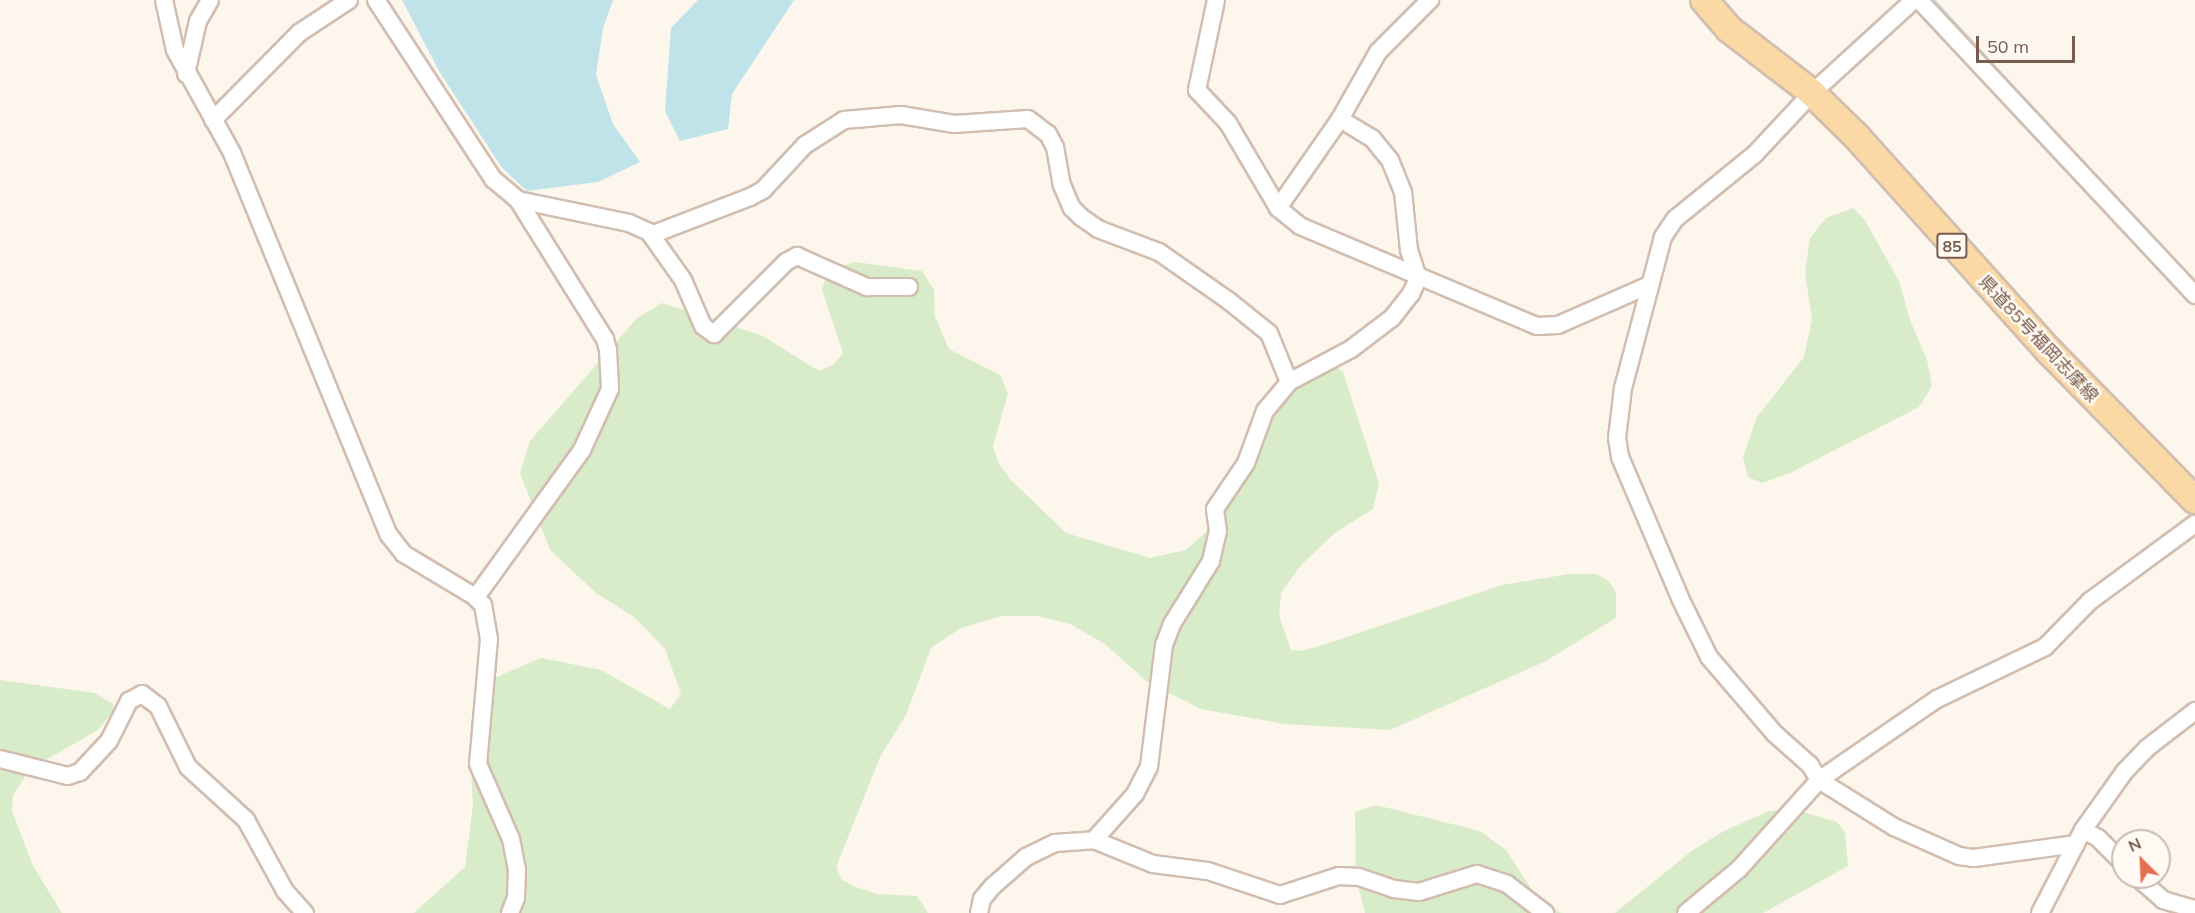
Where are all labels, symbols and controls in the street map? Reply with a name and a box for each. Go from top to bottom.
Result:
scale bar [1979,24,2078,62]
text: 50 m [1987,35,2029,58]
road number: 85 [1936,233,1968,259]
street label: 県道85号福岡志摩線 [1974,271,2102,407]
north arrow [2111,829,2171,889]
text: N [2125,833,2144,856]

